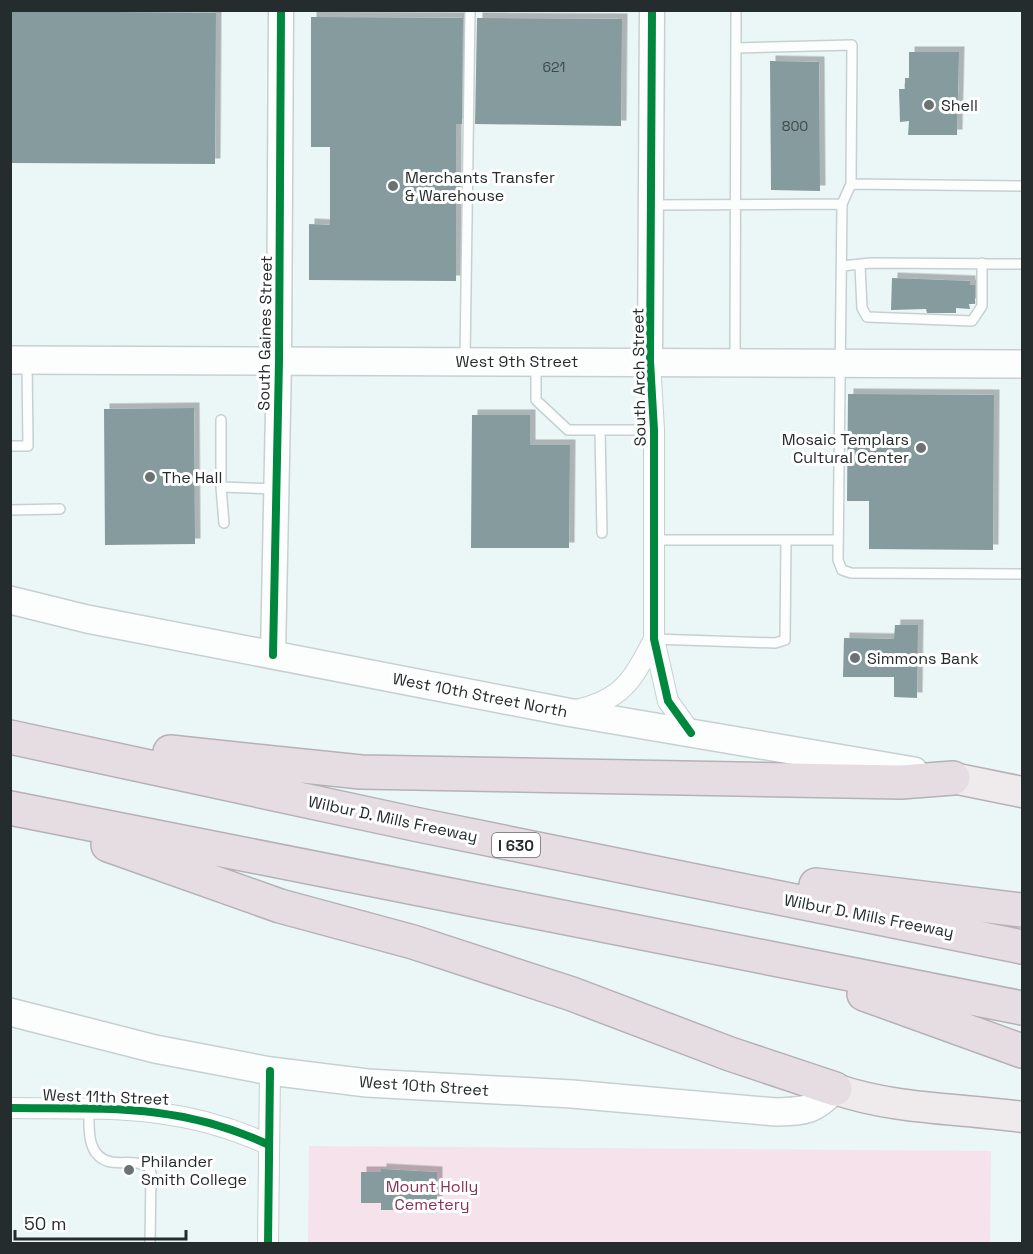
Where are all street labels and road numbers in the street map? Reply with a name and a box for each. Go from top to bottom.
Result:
street label: South Gaines Street [253,255,277,411]
street label: South Arch Street [627,307,651,447]
street label: West 9th Street [456,351,578,372]
street label: West 10th Street North [391,668,569,722]
street label: Wilbur D. Mills Freeway [306,791,480,847]
road number: I 630 [492,833,540,857]
street label: Wilbur D. Mills Freeway [782,889,956,943]
street label: West 10th Street [358,1071,490,1101]
street label: West 11th Street [42,1084,170,1110]

